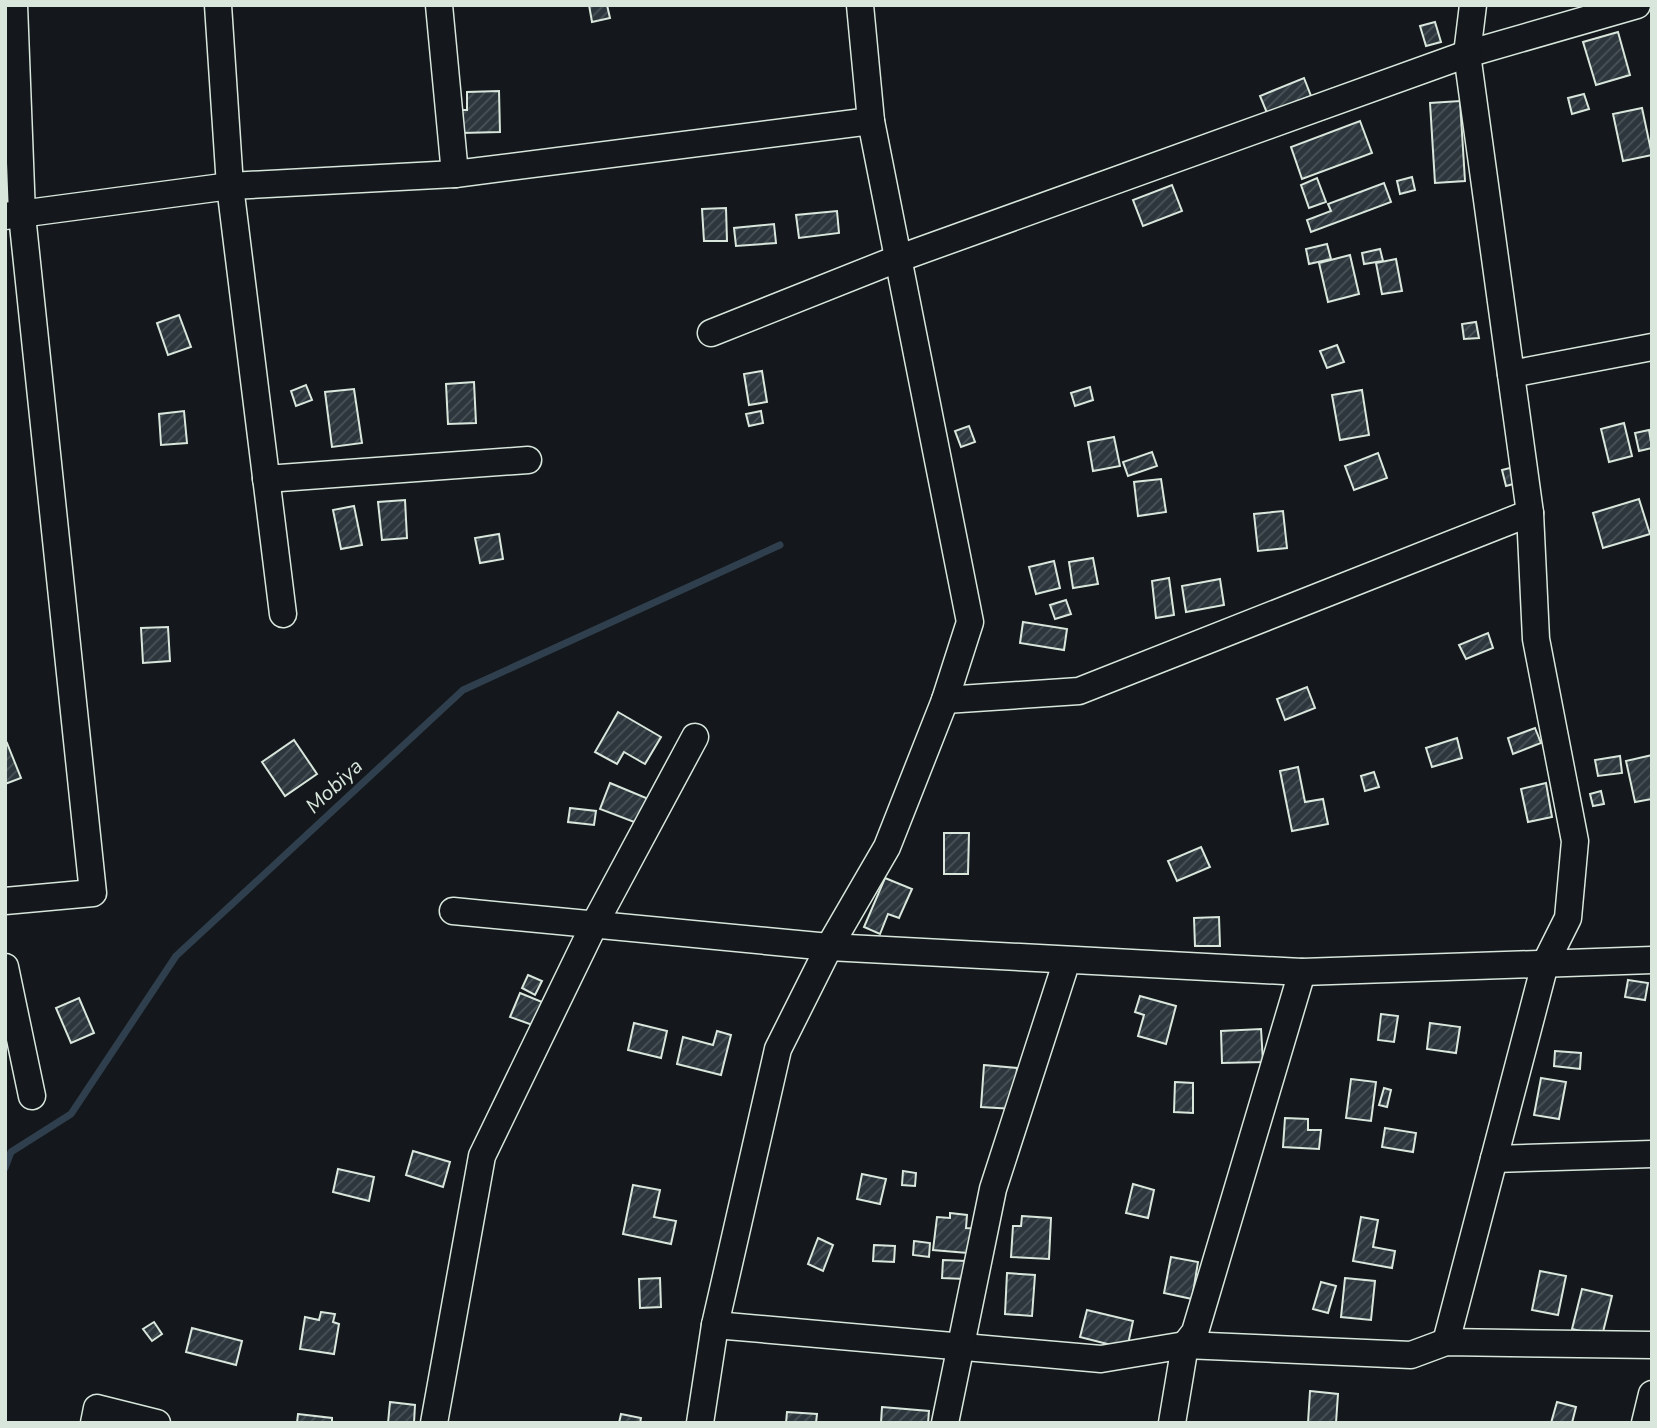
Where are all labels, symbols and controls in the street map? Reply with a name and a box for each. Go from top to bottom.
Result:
water label: Mobiya [299,752,369,820]

